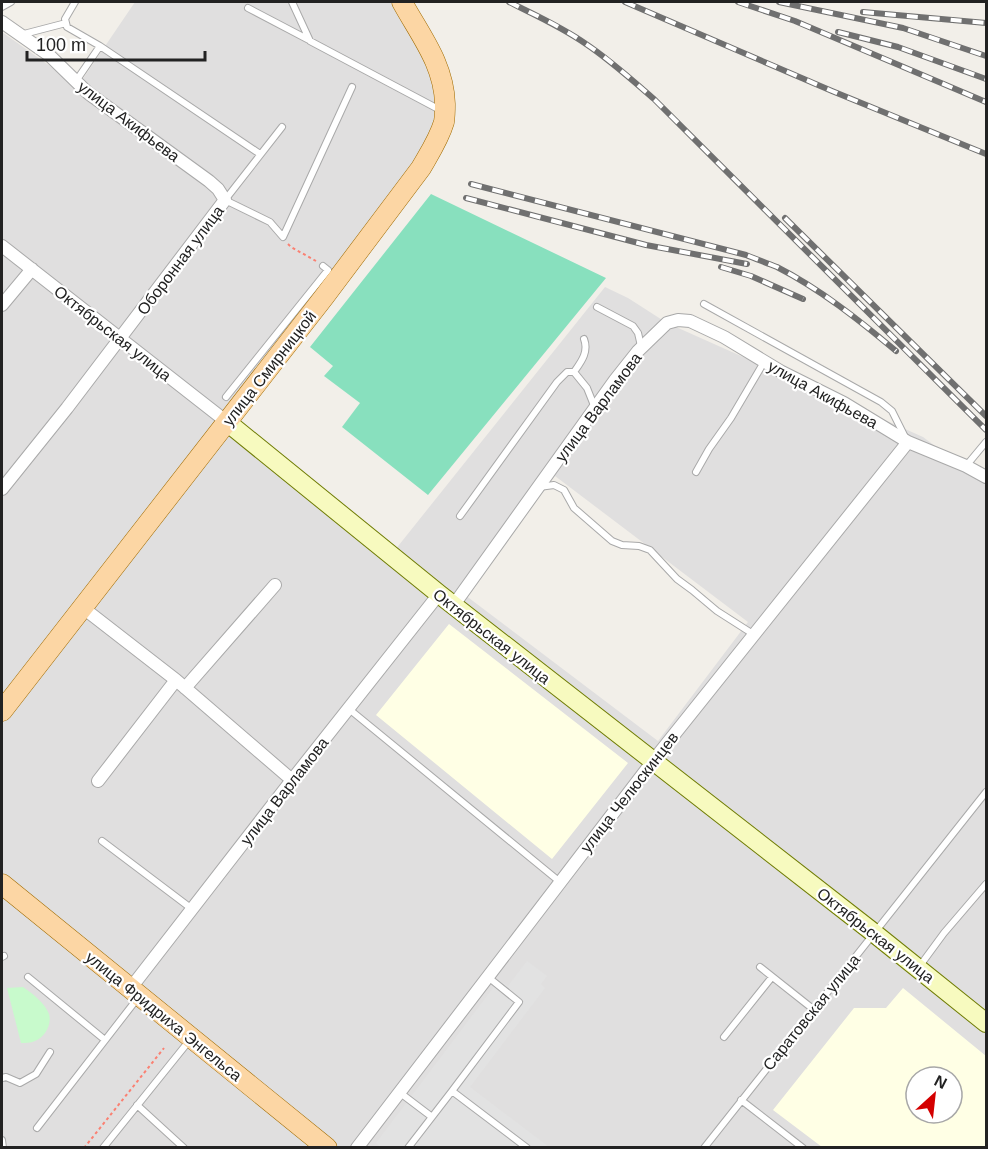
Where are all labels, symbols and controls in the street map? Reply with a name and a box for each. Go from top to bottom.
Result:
scale bar [27,24,206,62]
text: 100 m [36,35,86,55]
street label: улица Акифьева [75,78,183,165]
street label: Оборонная улица [134,202,227,318]
street label: Октябрьская улица [51,283,174,384]
street label: улица Смирницкой [219,308,319,429]
street label: улица Варламова [552,350,645,465]
street label: улица Акифьева [765,357,881,432]
street label: Октябрьская улица [430,586,553,687]
street label: улица Челюскинцев [577,729,682,856]
street label: улица Варламова [237,734,332,848]
street label: Октябрьская улица [814,885,937,986]
street label: улица Фридриха Энгельса [82,948,245,1085]
street label: Саратовская улица [760,951,863,1074]
north arrow [904,1065,964,1125]
text: N [932,1072,950,1092]

